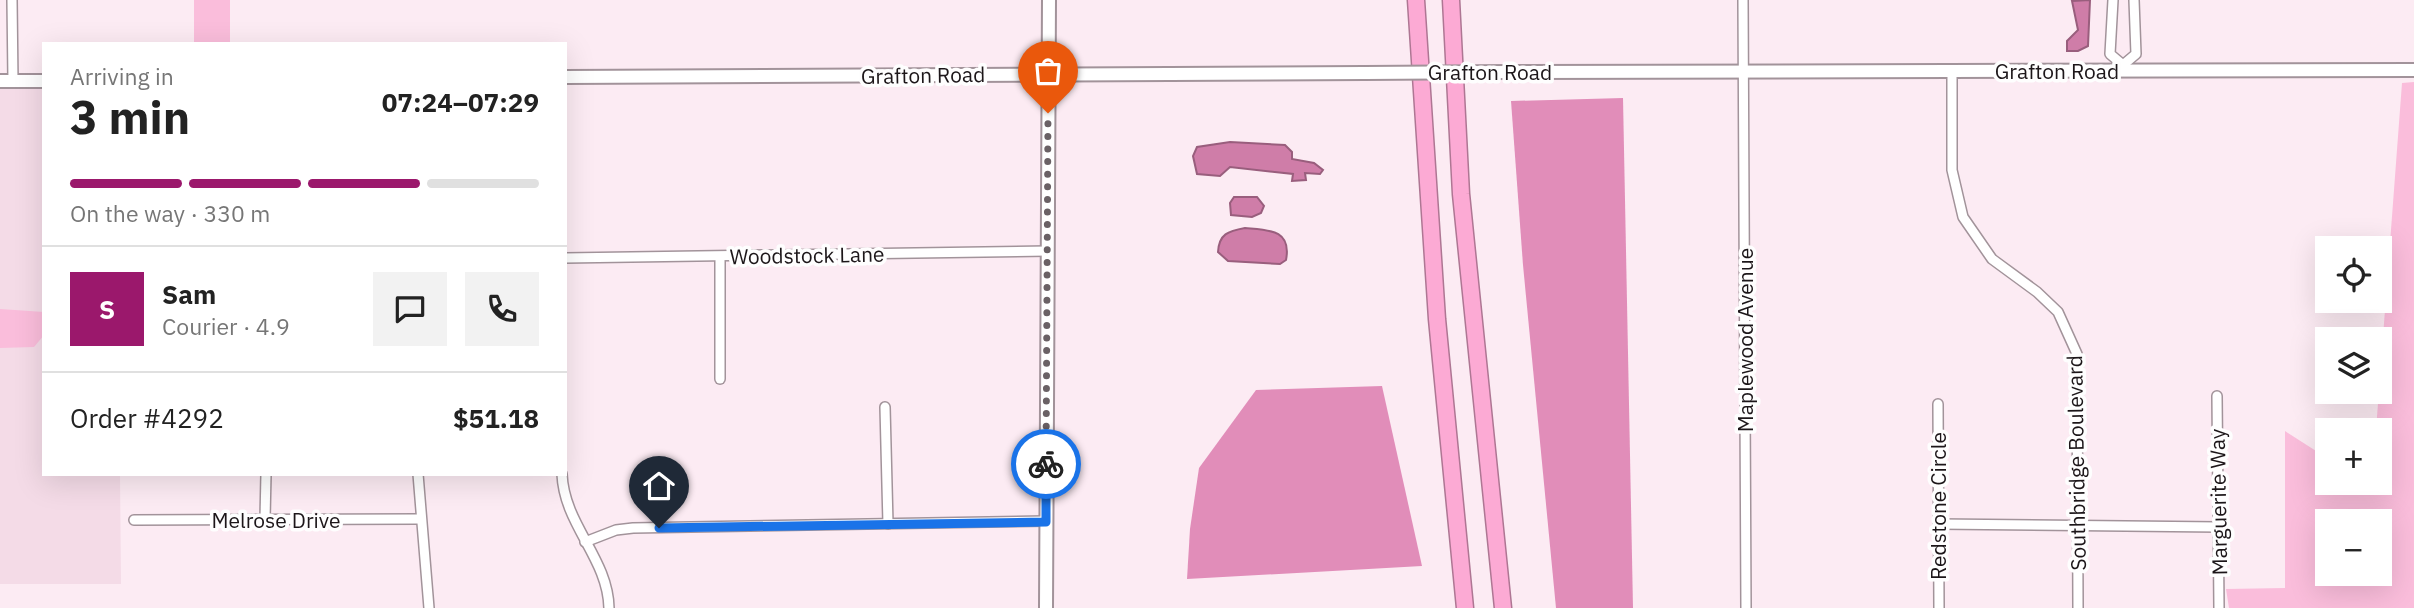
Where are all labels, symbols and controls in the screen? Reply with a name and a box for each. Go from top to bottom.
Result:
pin [1018,41,1078,113]
icon: bag [1029,52,1067,90]
street label: Grafton Road [1995,57,2119,85]
street label: Grafton Road [1428,58,1552,86]
street label: Grafton Road [861,60,985,90]
text: Arriving in [70,61,174,91]
text: 07:24–07:29 [382,85,539,119]
text: 3 min [70,87,190,147]
text: On the way · 330 m [70,198,270,228]
map controls [2315,236,2392,586]
button: locate [2315,236,2392,313]
street label: Woodstock Lane [729,240,885,270]
street label: Maplewood Avenue [1731,248,1759,432]
button: chat [373,272,447,346]
button: phone [465,272,539,346]
text: Sam [162,277,216,311]
text: S [99,292,115,326]
text: Courier · 4.9 [162,311,290,341]
button: layers [2315,327,2392,404]
street label: Southbridge Boulevard [2060,355,2092,571]
text: Order #4292 [70,401,224,435]
text: $51.18 [453,401,539,435]
button: + [2315,418,2392,495]
street label: Marguerite Way [2203,428,2233,576]
courier [1011,429,1081,499]
street label: Redstone Circle [1924,432,1952,580]
icon: bike [1027,445,1065,483]
pin [629,456,689,528]
icon: home [640,467,678,505]
street label: Melrose Drive [211,506,341,534]
button: − [2315,509,2392,586]

